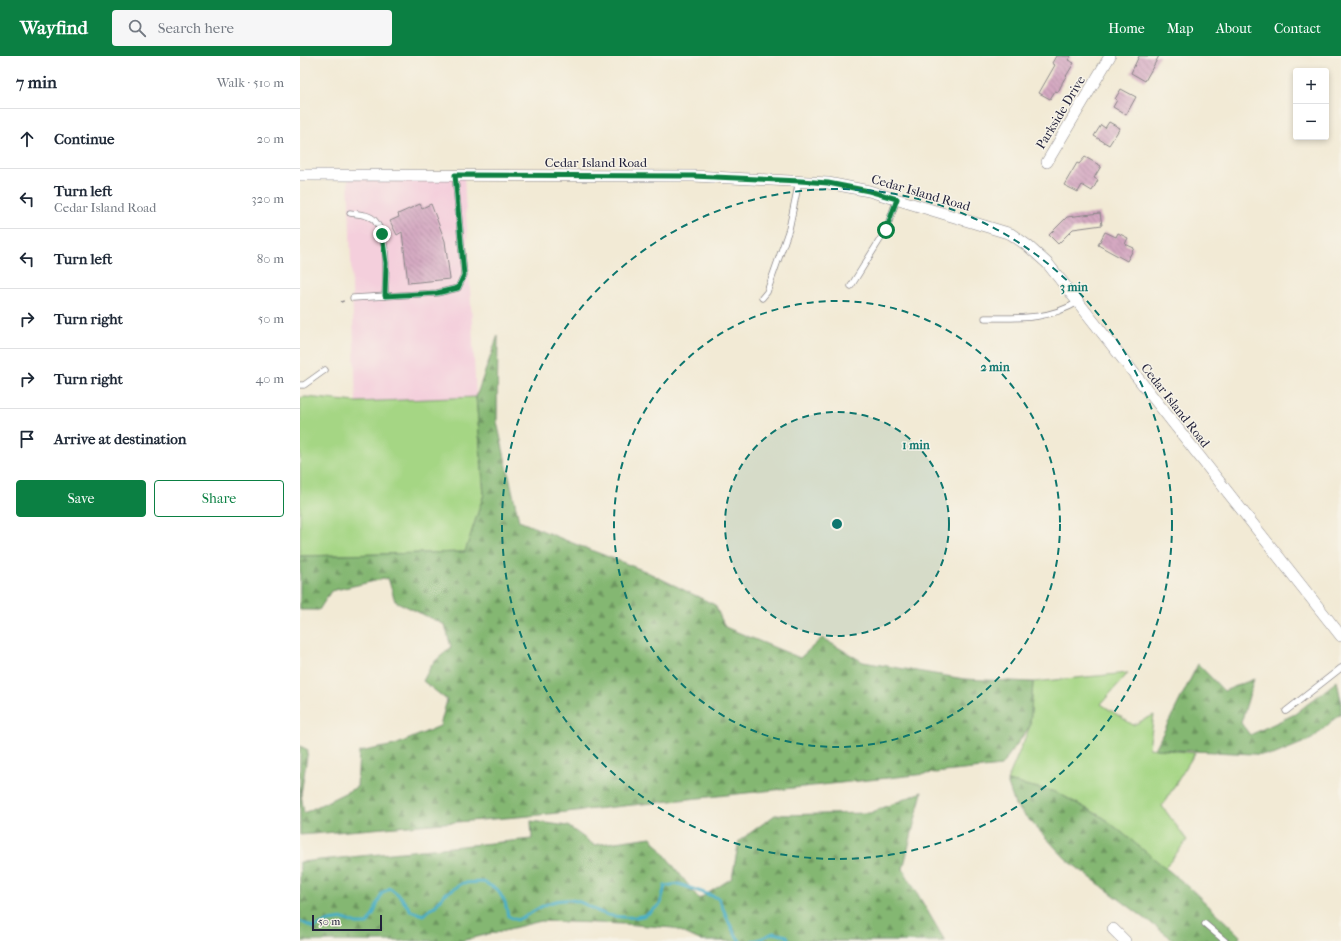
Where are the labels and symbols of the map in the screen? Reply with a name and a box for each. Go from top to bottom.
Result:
street label: Parkside Drive [1033,73,1088,151]
street label: Cedar Island Road [545,155,648,170]
street label: Cedar Island Road [870,171,973,214]
route start [877,221,895,239]
route end [373,225,391,243]
text: 3 min [1060,280,1089,295]
text: 2 min [980,360,1011,374]
street label: Cedar Island Road [1138,360,1214,451]
text: 1 min [902,438,931,452]
centre of rings [830,517,844,531]
scale bar [312,913,382,932]

